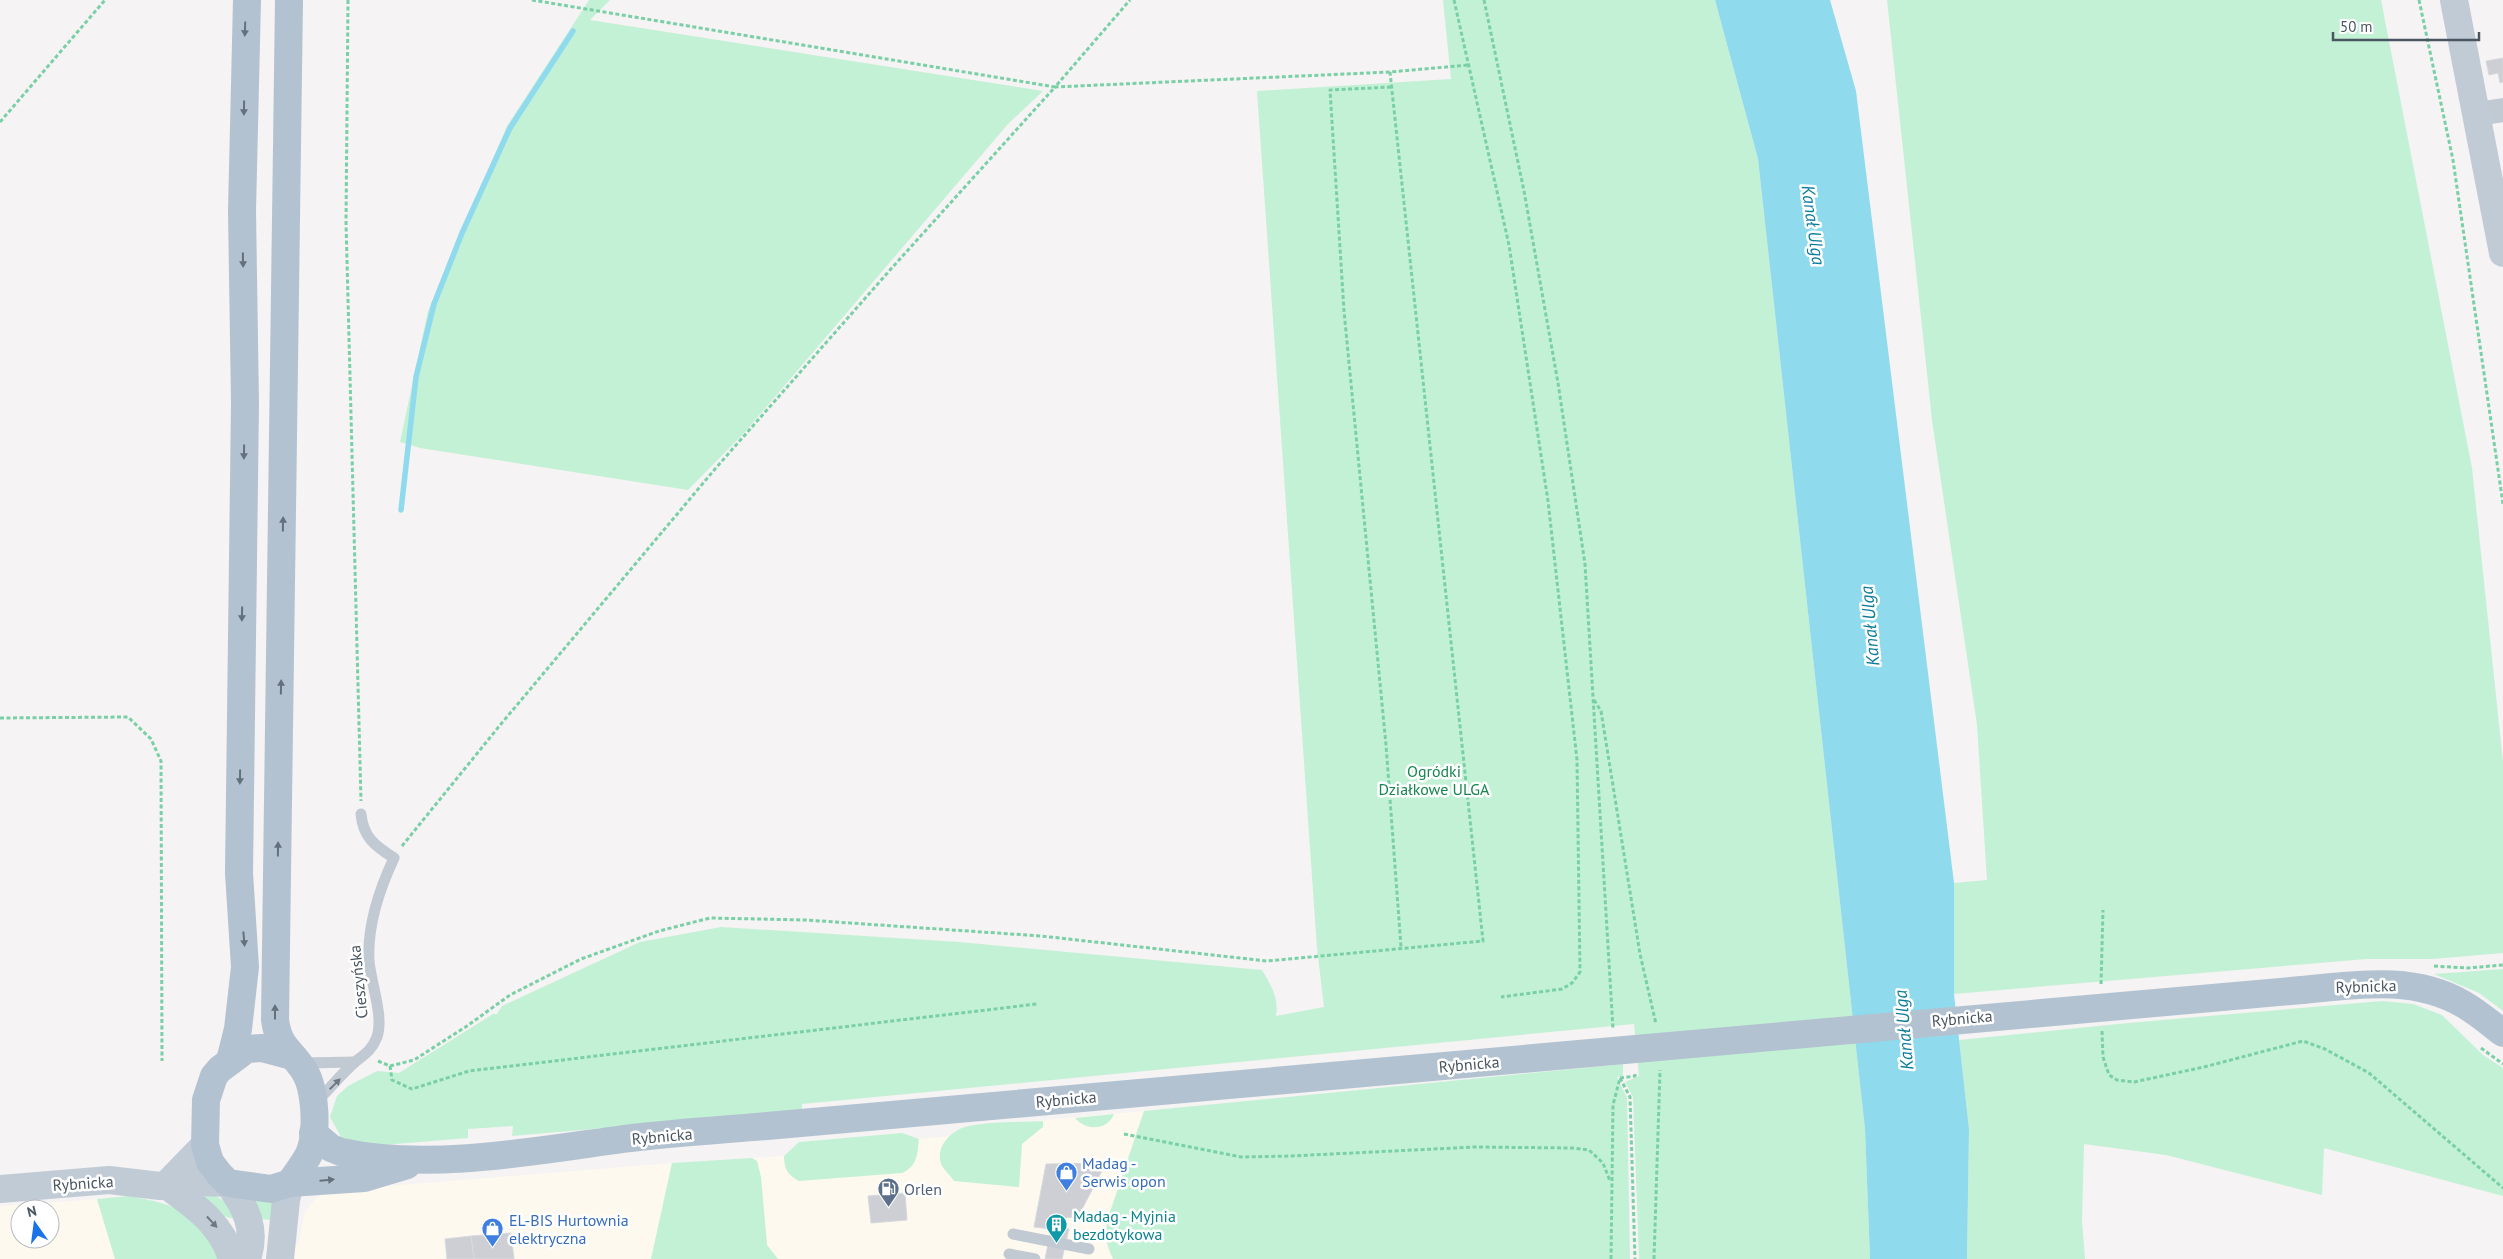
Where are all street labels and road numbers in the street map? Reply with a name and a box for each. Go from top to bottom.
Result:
street label: Cieszyńska [344,944,372,1020]
street label: Rybnicka [2335,975,2397,997]
street label: Rybnicka [1931,1005,1993,1031]
street label: Rybnicka [1438,1051,1500,1077]
street label: Rybnicka [1035,1086,1097,1112]
street label: Rybnicka [631,1123,693,1149]
street label: Rybnicka [52,1171,114,1195]

